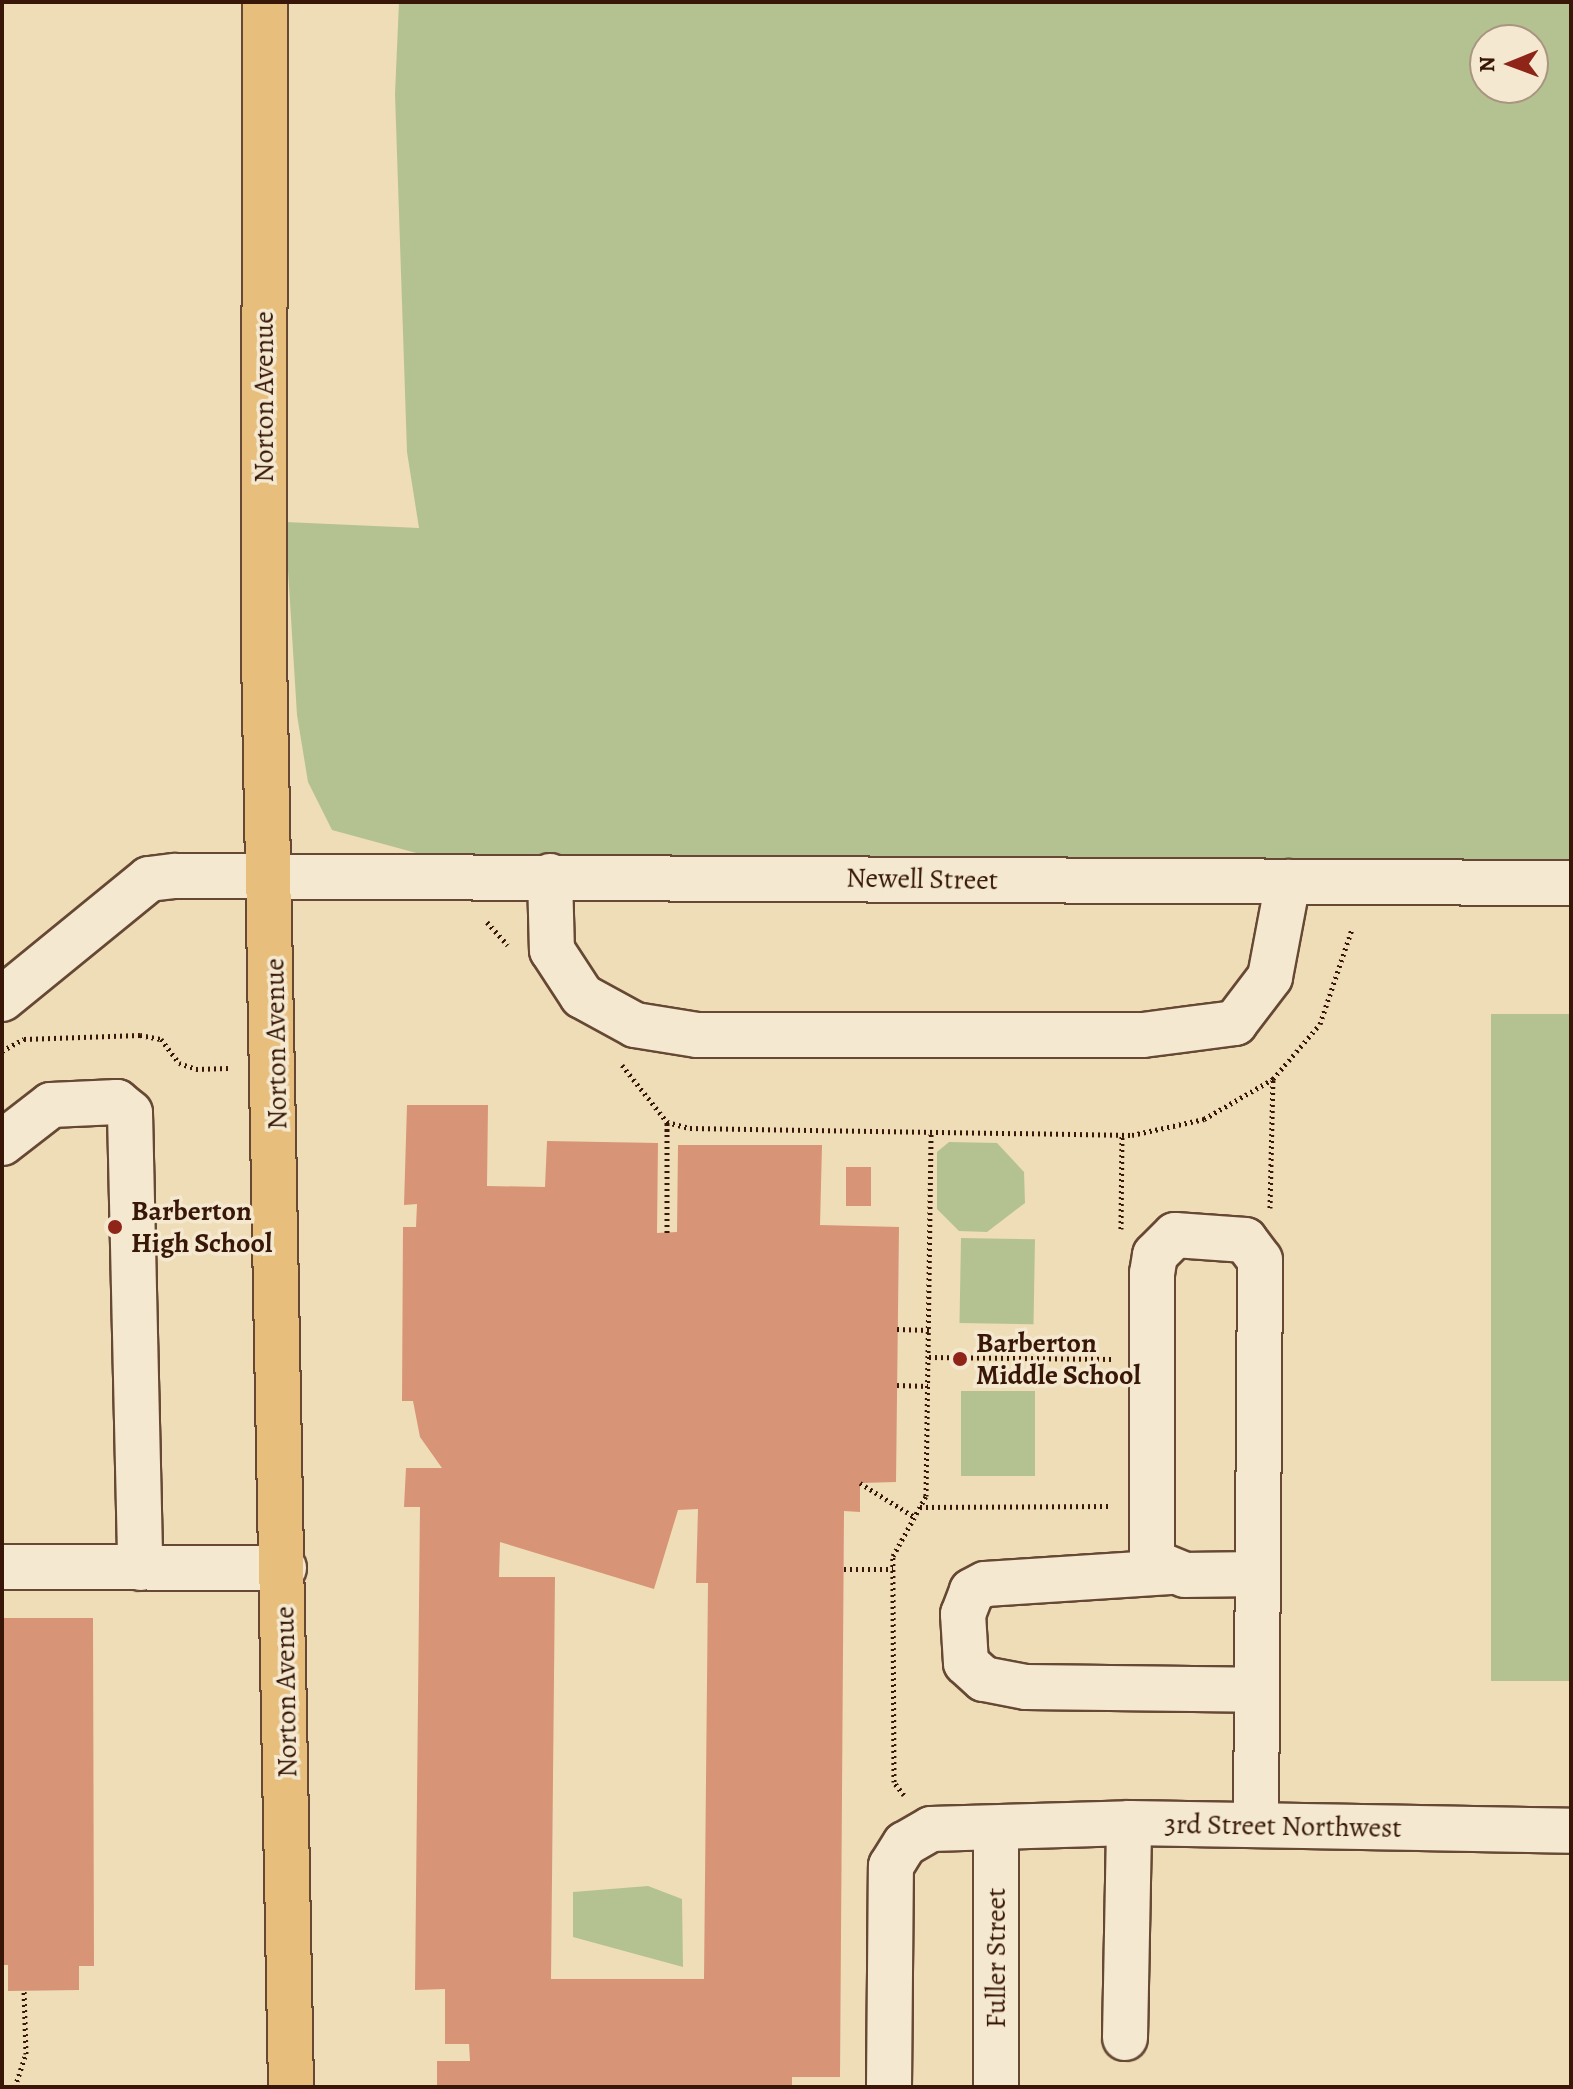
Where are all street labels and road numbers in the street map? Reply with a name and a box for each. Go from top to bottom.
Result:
street label: Norton Avenue [247,311,281,483]
street label: Newell Street [846,861,998,897]
street label: Norton Avenue [258,958,294,1130]
street label: Norton Avenue [268,1606,304,1778]
street label: 3rd Street Northwest [1164,1807,1402,1845]
street label: Fuller Street [979,1888,1013,2028]

